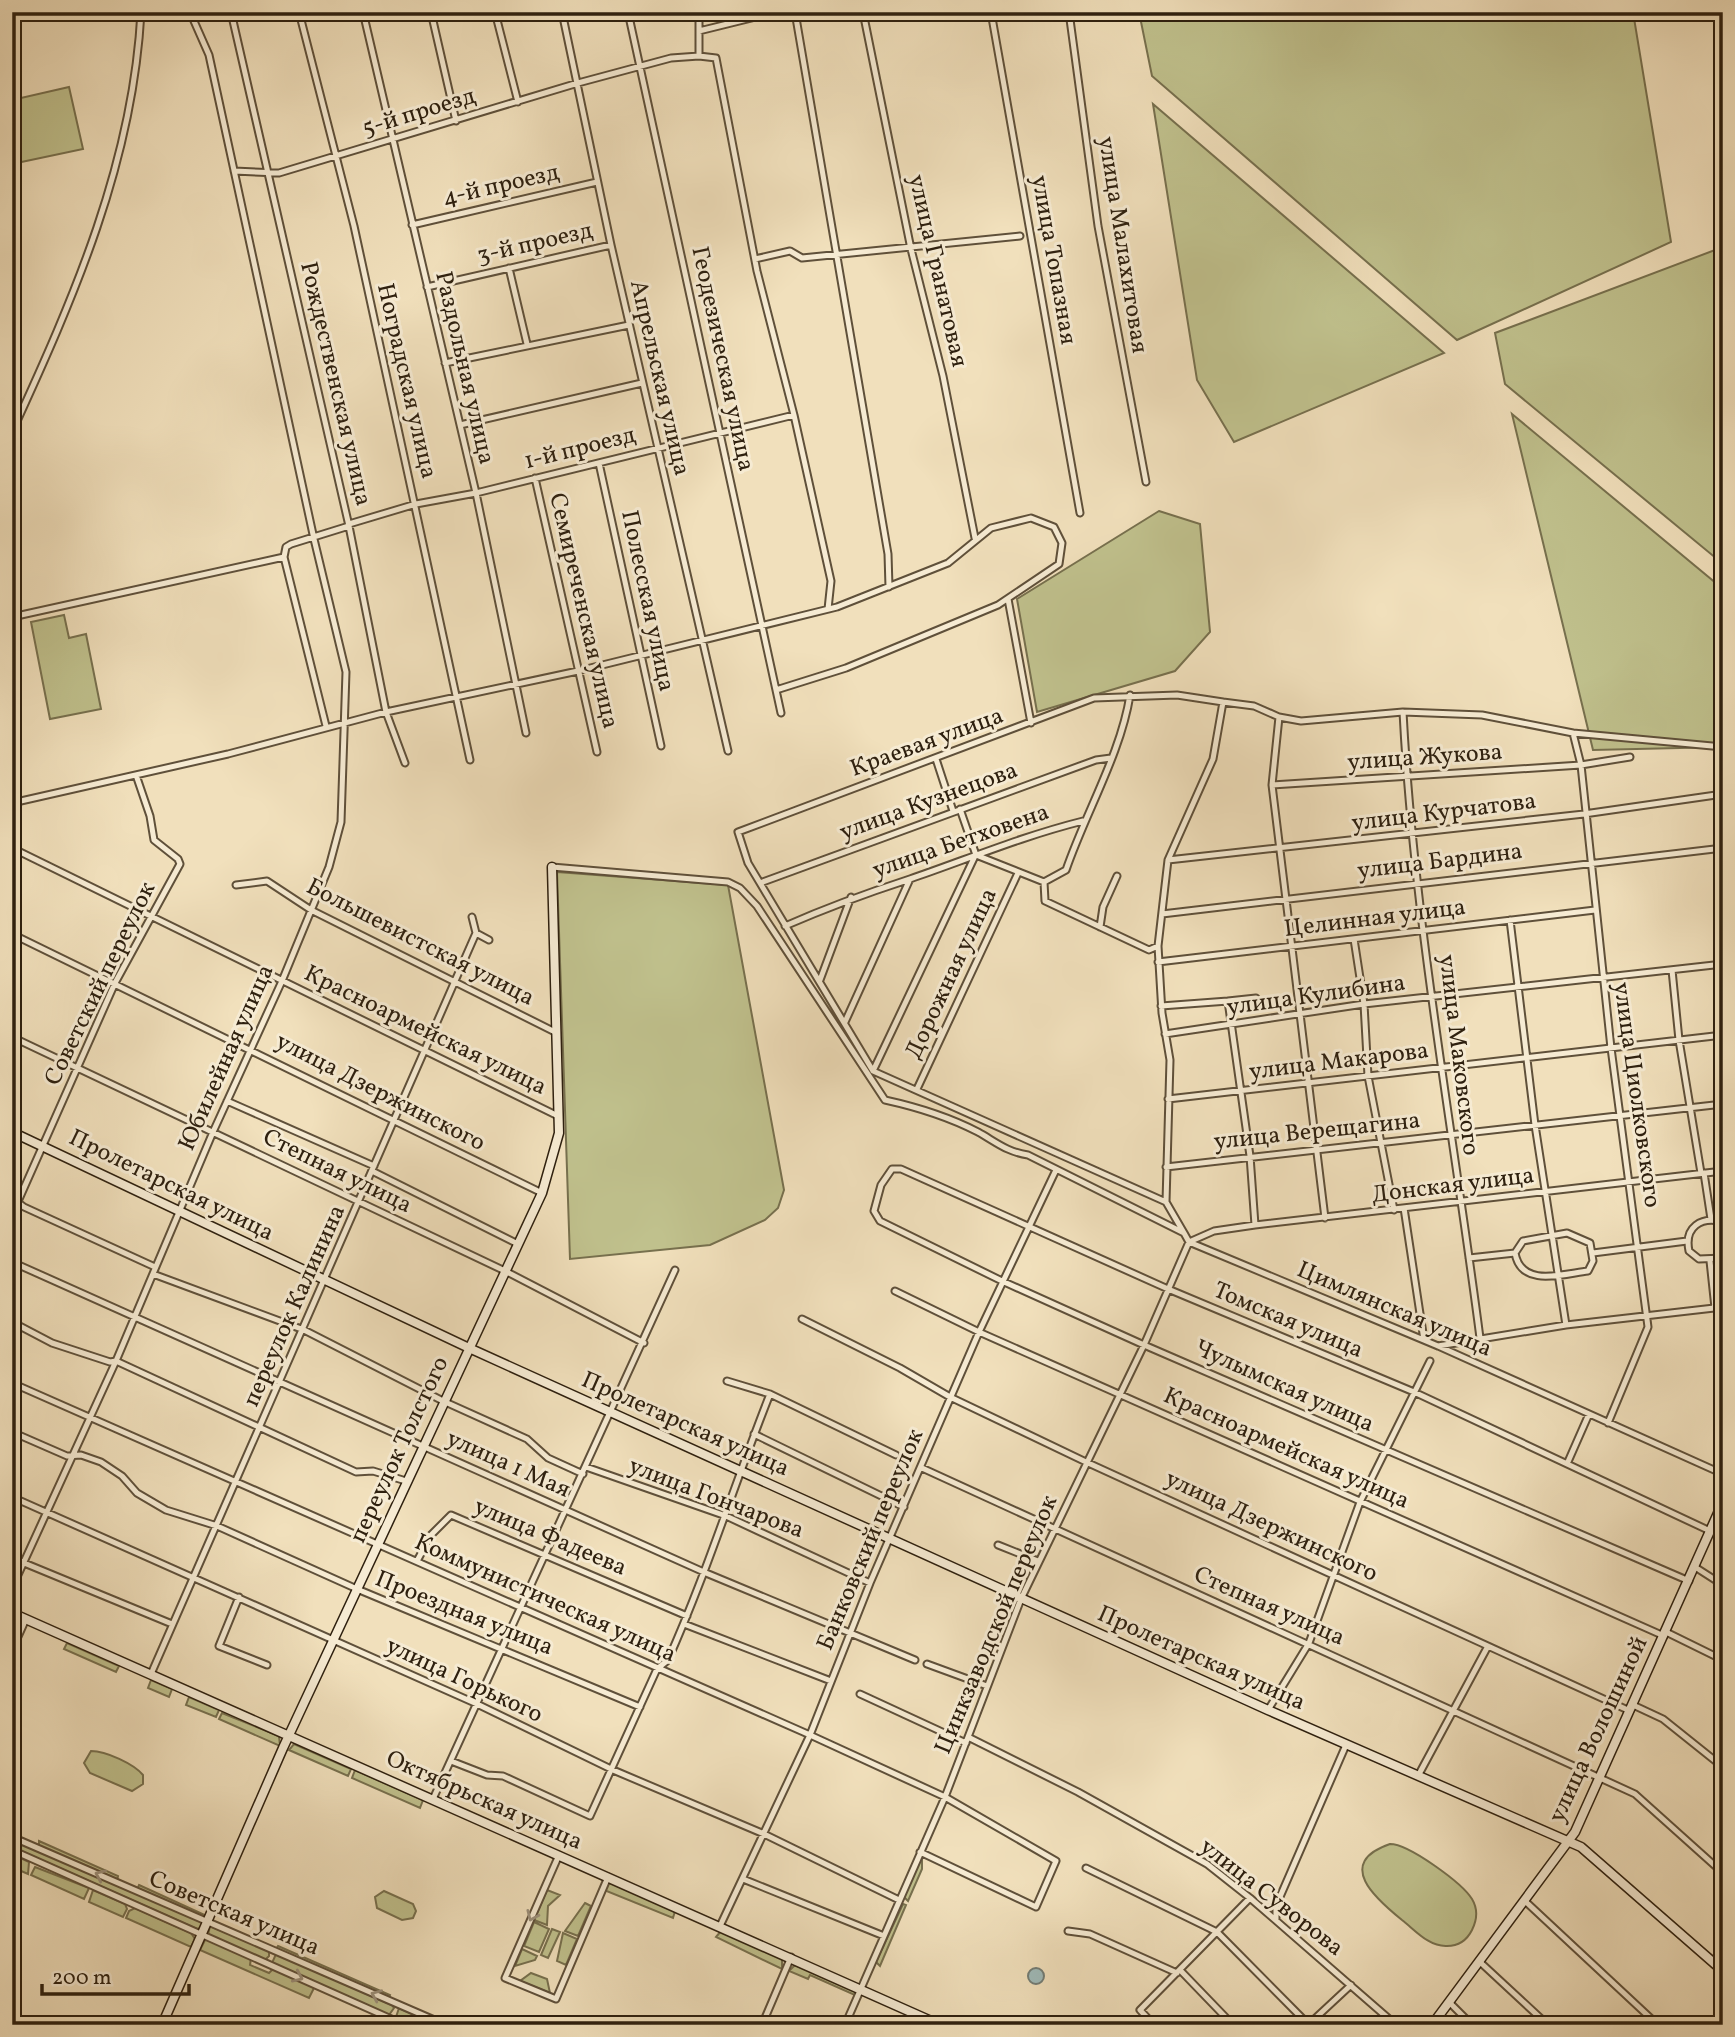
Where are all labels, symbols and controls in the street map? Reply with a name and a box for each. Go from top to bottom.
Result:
street label: 5-й проезд [358,80,480,146]
street label: улица Малахитовая [1088,134,1156,356]
street label: 4-й проезд [439,156,563,216]
street label: улица Гранатовая [898,171,976,371]
street label: улица Топазная [1021,173,1085,347]
street label: 3-й проезд [474,214,597,274]
street label: Геодезическая улица [682,243,762,475]
street label: Рождественская улица [290,259,380,509]
street label: Раздольная улица [425,268,503,468]
street label: Апрельская улица [620,277,698,479]
street label: Ноградская улица [367,280,445,482]
street label: 1-й проезд [521,419,640,479]
street label: Семиреченская улица [539,490,627,732]
street label: Полесская улица [611,507,683,695]
street label: Краевая улица [846,700,1008,786]
street label: улица Жукова [1346,736,1504,780]
street label: улица Кузнецова [835,754,1023,850]
street label: улица Курчатова [1350,785,1538,841]
street label: улица Бетховена [868,796,1054,888]
street label: улица Бардина [1355,835,1525,889]
street label: Большевистская улица [300,871,540,1015]
street label: Советский переулок [37,876,165,1091]
street label: Дорожная улица [897,883,1007,1065]
street label: Целинная улица [1282,891,1468,947]
street label: улица Маковского [1429,953,1487,1157]
street label: Красноармейская улица [298,957,552,1105]
street label: Юбилейная улица [171,959,283,1157]
street label: улица Кулибина [1224,967,1408,1025]
street label: улица Циолковского [1603,980,1669,1210]
street label: улица Дзержинского [269,1025,491,1161]
street label: улица Макарова [1247,1034,1431,1090]
street label: улица Верещагина [1212,1104,1422,1160]
street label: Пролетарская улица [63,1121,279,1251]
street label: Степная улица [257,1121,417,1223]
street label: Донская улица [1370,1159,1536,1213]
street label: переулок Калинина [235,1200,355,1412]
street label: Цимлянская улица [1291,1254,1497,1366]
street label: Томская улица [1208,1274,1368,1368]
street label: Чулымская улица [1189,1332,1379,1442]
street label: переулок Толстого [342,1351,458,1549]
street label: Пролетарская улица [576,1364,794,1486]
street label: Красноармейская улица [1158,1379,1414,1519]
street label: улица 1 Мая [441,1423,575,1507]
street label: Банковский переулок [809,1424,933,1656]
street label: улица Гончарова [623,1450,809,1548]
street label: улица Дзержинского [1159,1463,1383,1591]
street label: улица Фадеева [468,1490,632,1586]
street label: Цинкзаводской переулок [927,1490,1067,1760]
street label: Коммунистическая улица [409,1526,681,1672]
street label: Степная улица [1188,1558,1350,1656]
street label: Проездная улица [370,1563,558,1665]
street label: Пролетарская улица [1092,1598,1310,1720]
street label: улица Горького [380,1630,548,1732]
street label: улица Волошиной [1541,1631,1657,1829]
street label: Октябрьская улица [380,1742,588,1860]
street label: улица Суворова [1192,1831,1350,1965]
street label: Советская улица [143,1863,325,1965]
one-way arrow [95,1869,107,1883]
one-way arrow [526,1909,540,1922]
scale bar [42,1953,189,1997]
text: 200 m [52,1964,112,1993]
one-way arrow [291,1969,304,1983]
one-way arrow [371,1989,384,2003]

